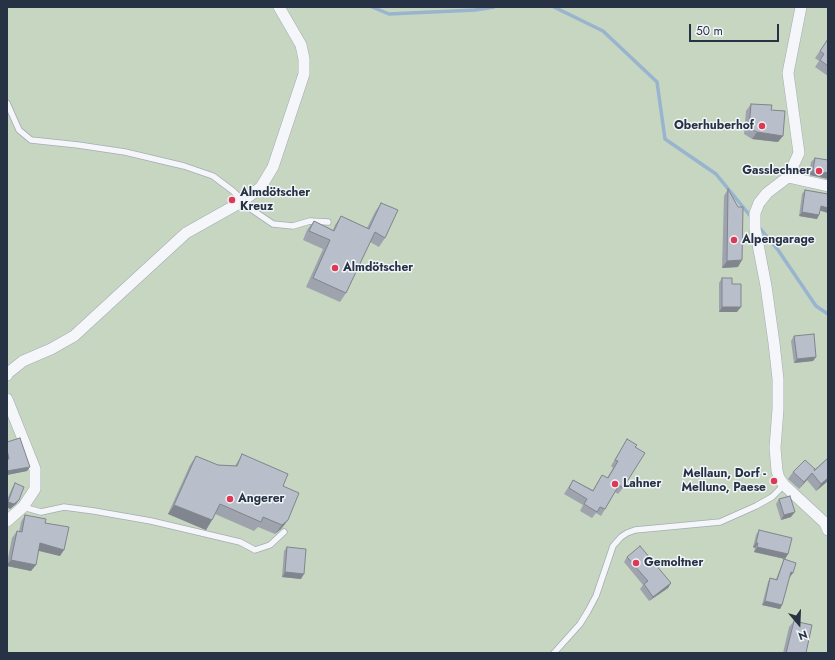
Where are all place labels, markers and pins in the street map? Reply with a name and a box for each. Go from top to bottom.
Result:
place label: Oberhuberhof [674,119,754,133]
marker: Oberhuberhof [757,121,767,131]
place label: Gasslechner [742,164,811,178]
marker: Gasslechner [814,166,824,176]
place label: Almdötscher Kreuz [240,186,310,214]
marker: Almdötscher Kreuz [227,195,237,205]
place label: Alpengarage [742,233,815,247]
marker: Alpengarage [729,235,739,245]
place label: Almdötscher [343,261,413,275]
marker: Almdötscher [330,263,340,273]
place label: Mellaun, Dorf - Melluno, Paese [681,467,766,495]
marker: Mellaun, Dorf - Melluno, Paese [769,476,779,486]
place label: Lahner [623,477,661,491]
marker: Lahner [610,479,620,489]
place label: Angerer [238,492,284,506]
marker: Angerer [225,494,235,504]
place label: Gemoltner [644,556,703,570]
marker: Gemoltner [631,558,641,568]

